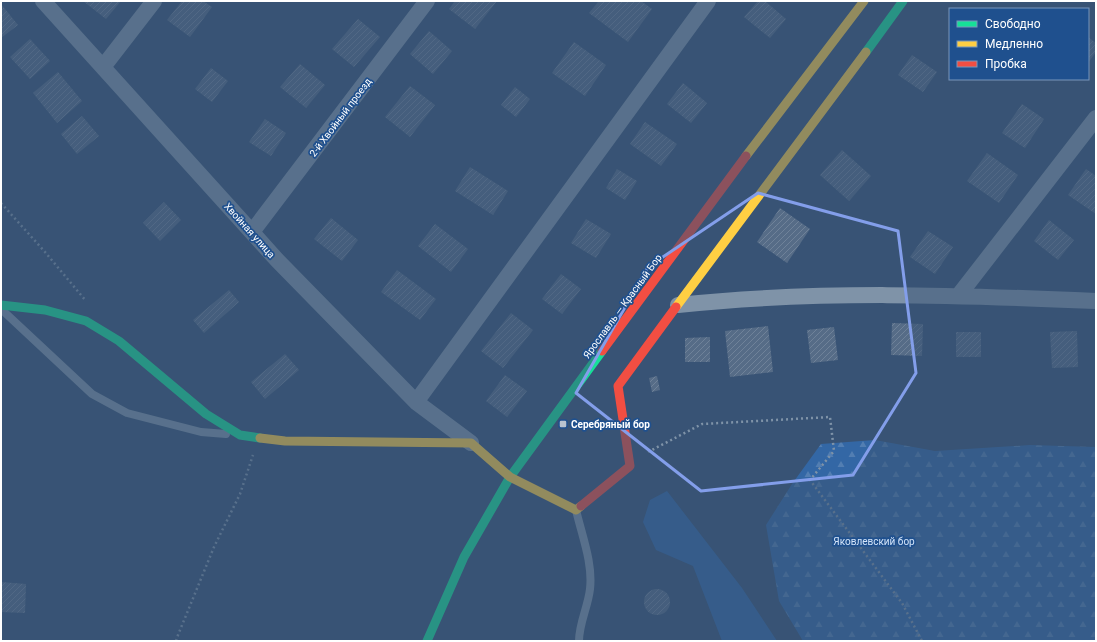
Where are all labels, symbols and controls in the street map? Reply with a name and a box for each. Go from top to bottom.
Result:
legend [949,8,1089,80]
text: Свободно [985,17,1041,31]
text: Медленно [985,37,1043,51]
text: Пробка [985,57,1027,71]
street label: 2-й Хвойный проезд [307,76,373,159]
street label: Хвойная улица [222,201,277,260]
street label: Ярославль — Красный Бор [581,252,664,360]
marker: Серебряный бор [558,419,568,429]
place label: Серебряный бор [571,419,650,430]
park label: Яковлевский бор [833,536,915,547]

